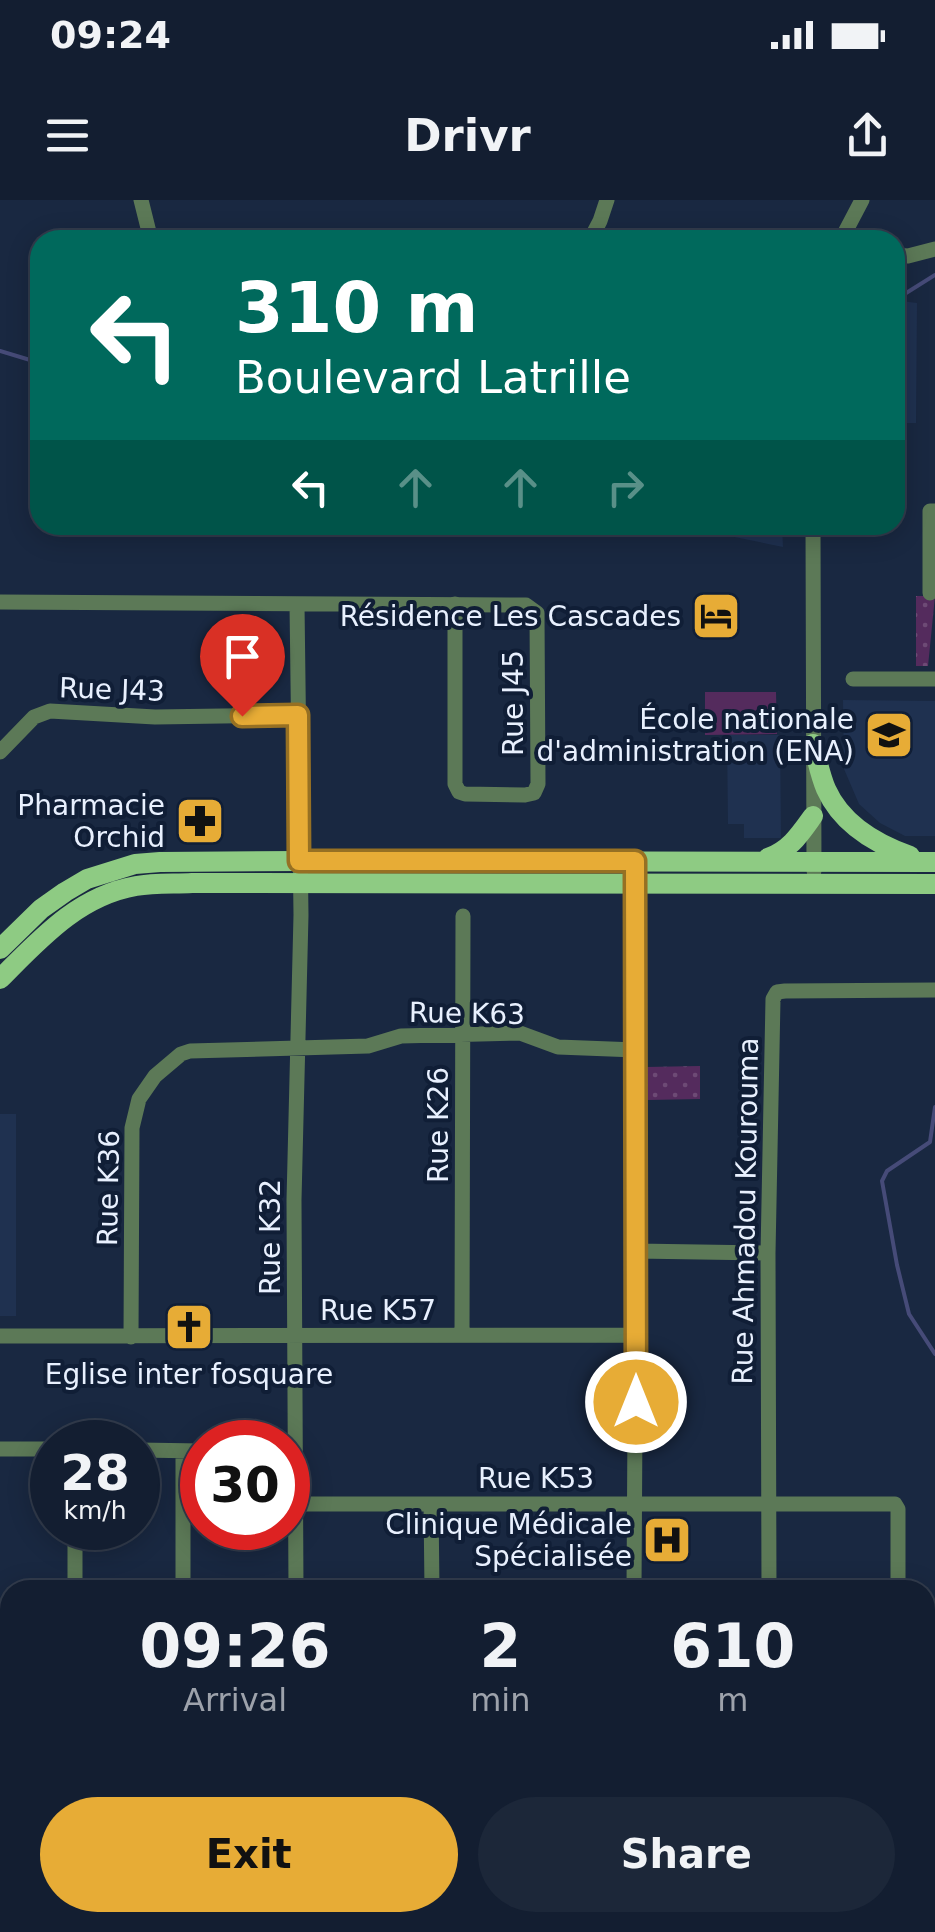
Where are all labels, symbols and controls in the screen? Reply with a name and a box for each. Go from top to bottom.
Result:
text: 09:24 [50,13,171,57]
icon: menu [40,108,95,163]
icon: share [840,108,895,163]
text: Drivr [404,109,531,162]
text: 310 m [235,267,478,349]
icon: left [70,270,200,400]
text: Boulevard Latrille [235,351,631,404]
icon: left [283,460,338,515]
icon: ahead [388,460,443,515]
icon: ahead [493,460,548,515]
icon: right [598,460,653,515]
hotel icon: Résidence Les Cascades [690,590,742,642]
place label: Résidence Les Cascades [340,600,681,633]
pin [200,614,285,717]
icon: arrive [215,629,270,684]
street label: Rue J45 [497,650,530,756]
street label: Rue J43 [58,671,166,708]
place label: École nationale d'administration (ENA) [537,702,854,768]
school or university icon: École nationale d'administration (ENA) [863,709,915,761]
place label: Pharmacie Orchid [17,789,165,854]
pharmacy icon: Pharmacie Orchid [174,795,226,847]
street label: Rue K63 [409,996,525,1031]
street label: Rue Ahmadou Kourouma [726,1037,765,1385]
street label: Rue K26 [422,1067,455,1183]
street label: Rue K36 [91,1130,126,1246]
street label: Rue K32 [254,1179,287,1295]
street label: Rue K57 [320,1294,436,1327]
church icon: Eglise inter fosquare [163,1301,215,1353]
position arrow [584,1350,688,1454]
place label: Eglise inter fosquare [45,1358,333,1391]
speed limit sign: 30 [180,1420,310,1550]
text: 28 [60,1444,130,1502]
street label: Rue K53 [478,1462,594,1495]
text: km/h [63,1496,127,1525]
place label: Clinique Médicale Spécialisée [385,1508,632,1573]
hospital icon: Clinique Médicale Spécialisée [641,1514,693,1566]
text: 09:26 [140,1611,331,1681]
text: 2 [479,1611,521,1681]
text: 610 [670,1611,795,1681]
text: Arrival [183,1681,287,1719]
text: min [470,1681,531,1719]
text: m [717,1681,748,1719]
button: Exit [40,1797,458,1912]
button: Share [478,1797,895,1912]

